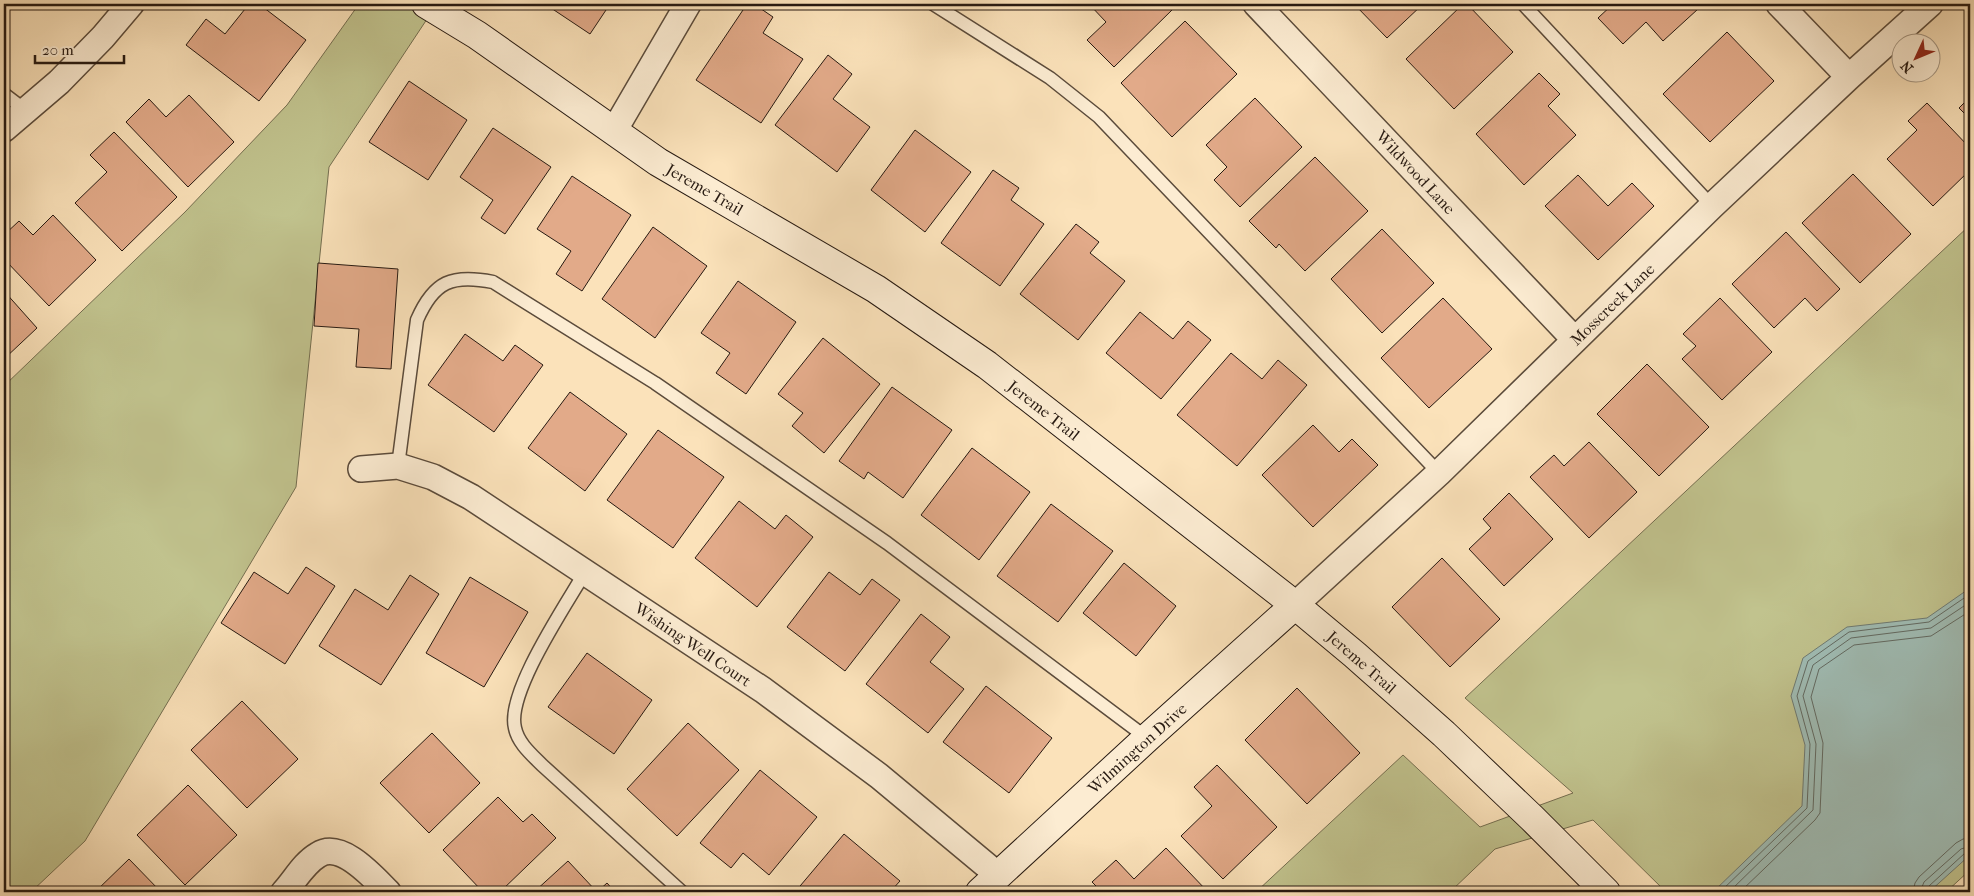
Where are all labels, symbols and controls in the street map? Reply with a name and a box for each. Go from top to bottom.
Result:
scale bar [35,32,124,64]
north arrow [1892,32,1942,82]
text: 20 m [42,41,74,59]
text: N [1897,57,1917,76]
street label: Wildwood Lane [1371,126,1459,218]
street label: Jereme Trail [661,159,747,219]
street label: Mosscreek Lane [1566,259,1658,349]
street label: Jereme Trail [1002,375,1084,445]
street label: Wishing Well Court [630,598,755,691]
street label: Jereme Trail [1322,626,1401,698]
street label: Wilmington Drive [1083,699,1191,798]

